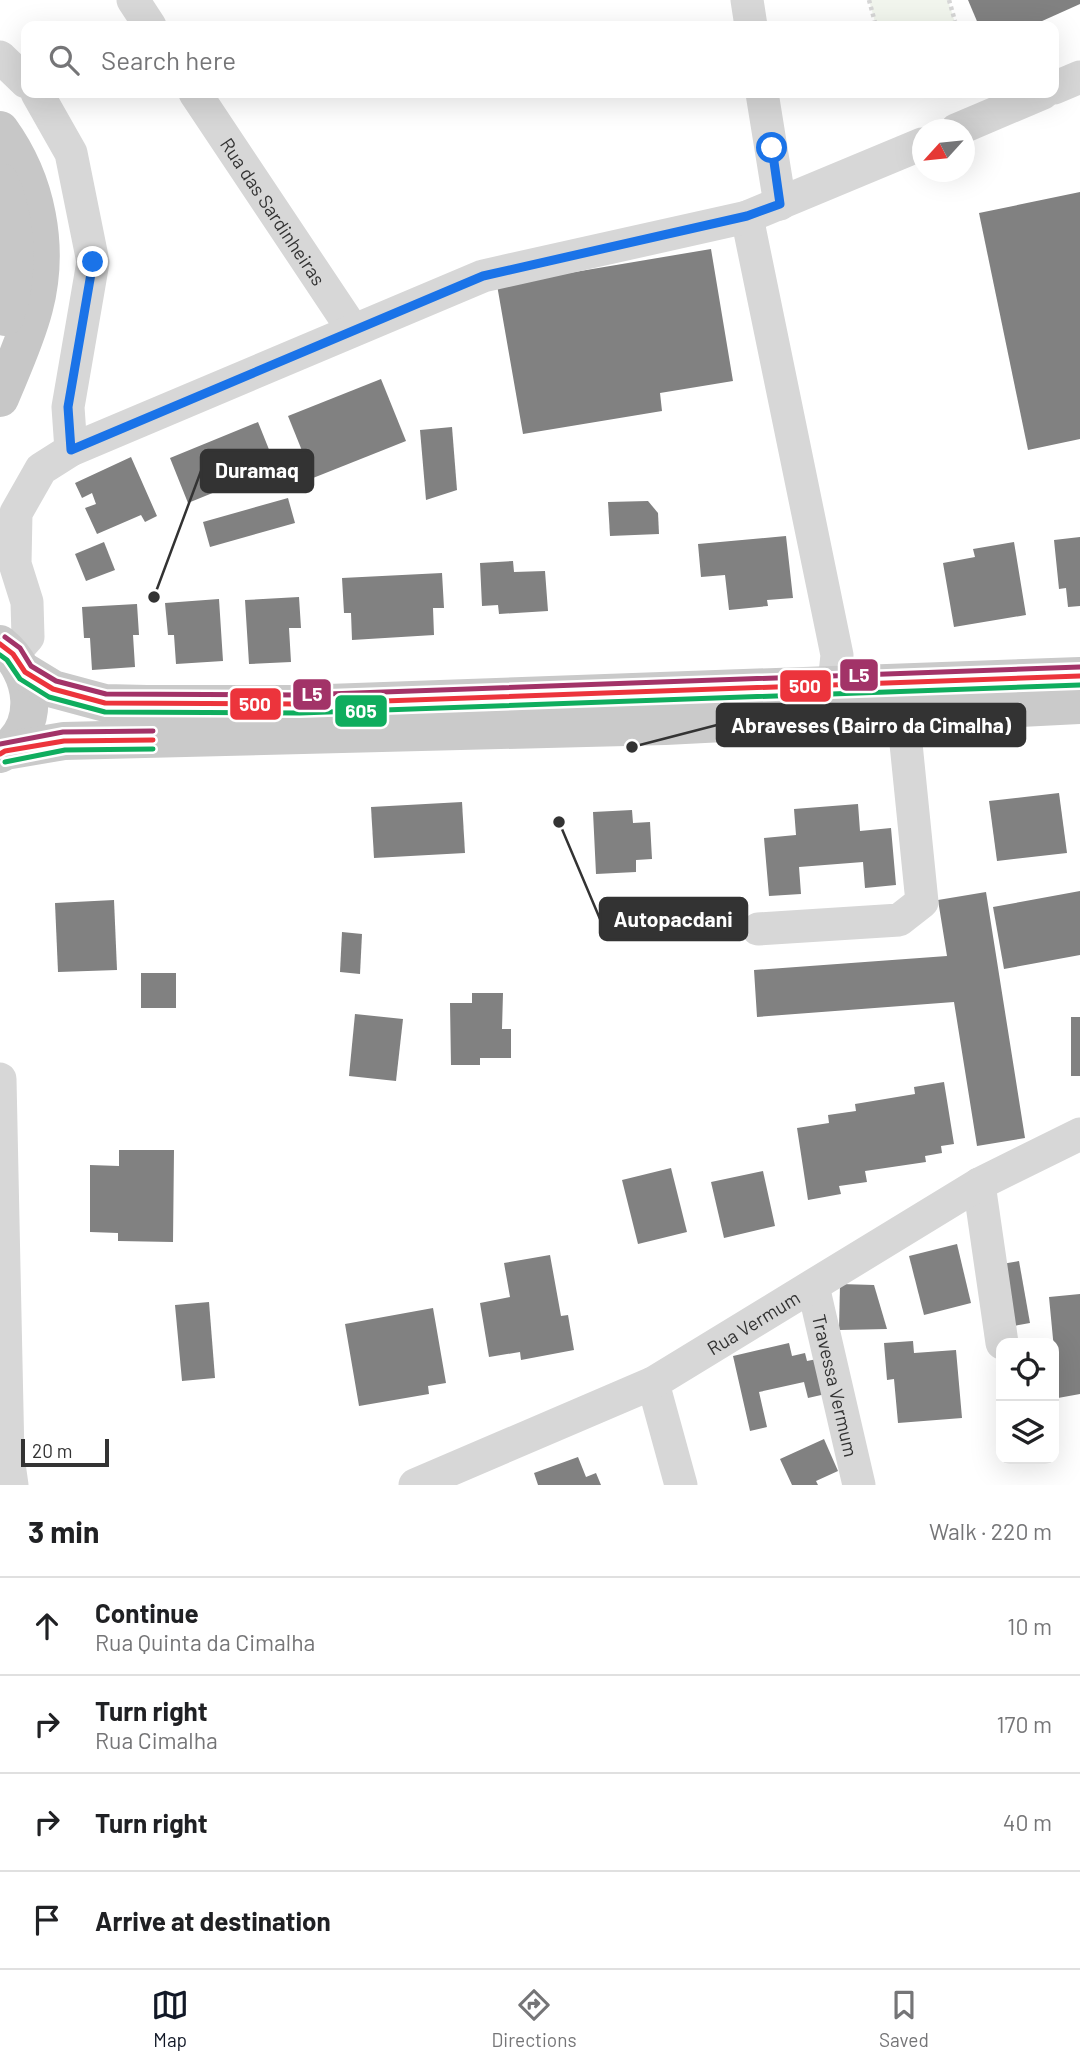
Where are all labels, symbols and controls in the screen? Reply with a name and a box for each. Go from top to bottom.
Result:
search box [21,21,1059,98]
icon: search [45,41,83,79]
text: Search here [101,44,236,75]
north arrow [912,119,975,182]
route start [756,132,787,163]
street label: Rua das Sardinheiras [216,133,331,289]
route end [77,246,108,277]
callout: Duramaq [201,450,313,492]
text: Duramaq [215,457,299,482]
line badge: L5 [839,658,879,692]
text: L5 [848,663,870,686]
line badge: 500 [779,669,832,703]
text: 500 [789,674,821,697]
line badge: L5 [292,678,332,711]
text: L5 [301,682,323,705]
line badge: 500 [229,687,282,721]
text: 500 [239,692,271,715]
line badge: 605 [334,694,388,728]
text: 605 [345,699,377,722]
callout: Abraveses (Bairro da Cimalha) [717,704,1025,746]
text: Abraveses (Bairro da Cimalha) [731,712,1012,737]
callout: Autopacdani [600,898,747,940]
text: Autopacdani [613,906,733,931]
street label: Rua Vermum [702,1285,803,1359]
street label: Travessa Vermum [808,1312,864,1459]
map controls [996,1338,1059,1464]
button: locate [996,1338,1059,1401]
button: layers [996,1401,1059,1464]
scale bar [21,1436,108,1468]
text: 20 m [32,1439,72,1462]
text: 3 min [28,1513,99,1549]
text: Walk · 220 m [929,1517,1052,1545]
text: Continue [95,1597,199,1628]
icon: ahead [28,1607,66,1645]
text: 10 m [1007,1612,1052,1640]
text: Rua Quinta da Cimalha [95,1628,315,1656]
text: Turn right [95,1695,208,1726]
icon: right [28,1705,66,1743]
text: 170 m [996,1710,1052,1738]
text: Rua Cimalha [95,1726,218,1754]
icon: right [28,1803,66,1841]
text: Turn right [95,1807,208,1838]
text: 40 m [1003,1808,1052,1836]
icon: arrive [28,1901,66,1939]
text: Arrive at destination [95,1905,331,1936]
tab: Map [151,1986,189,2051]
tab: Directions [492,1986,577,2051]
tab: Saved [879,1986,929,2051]

